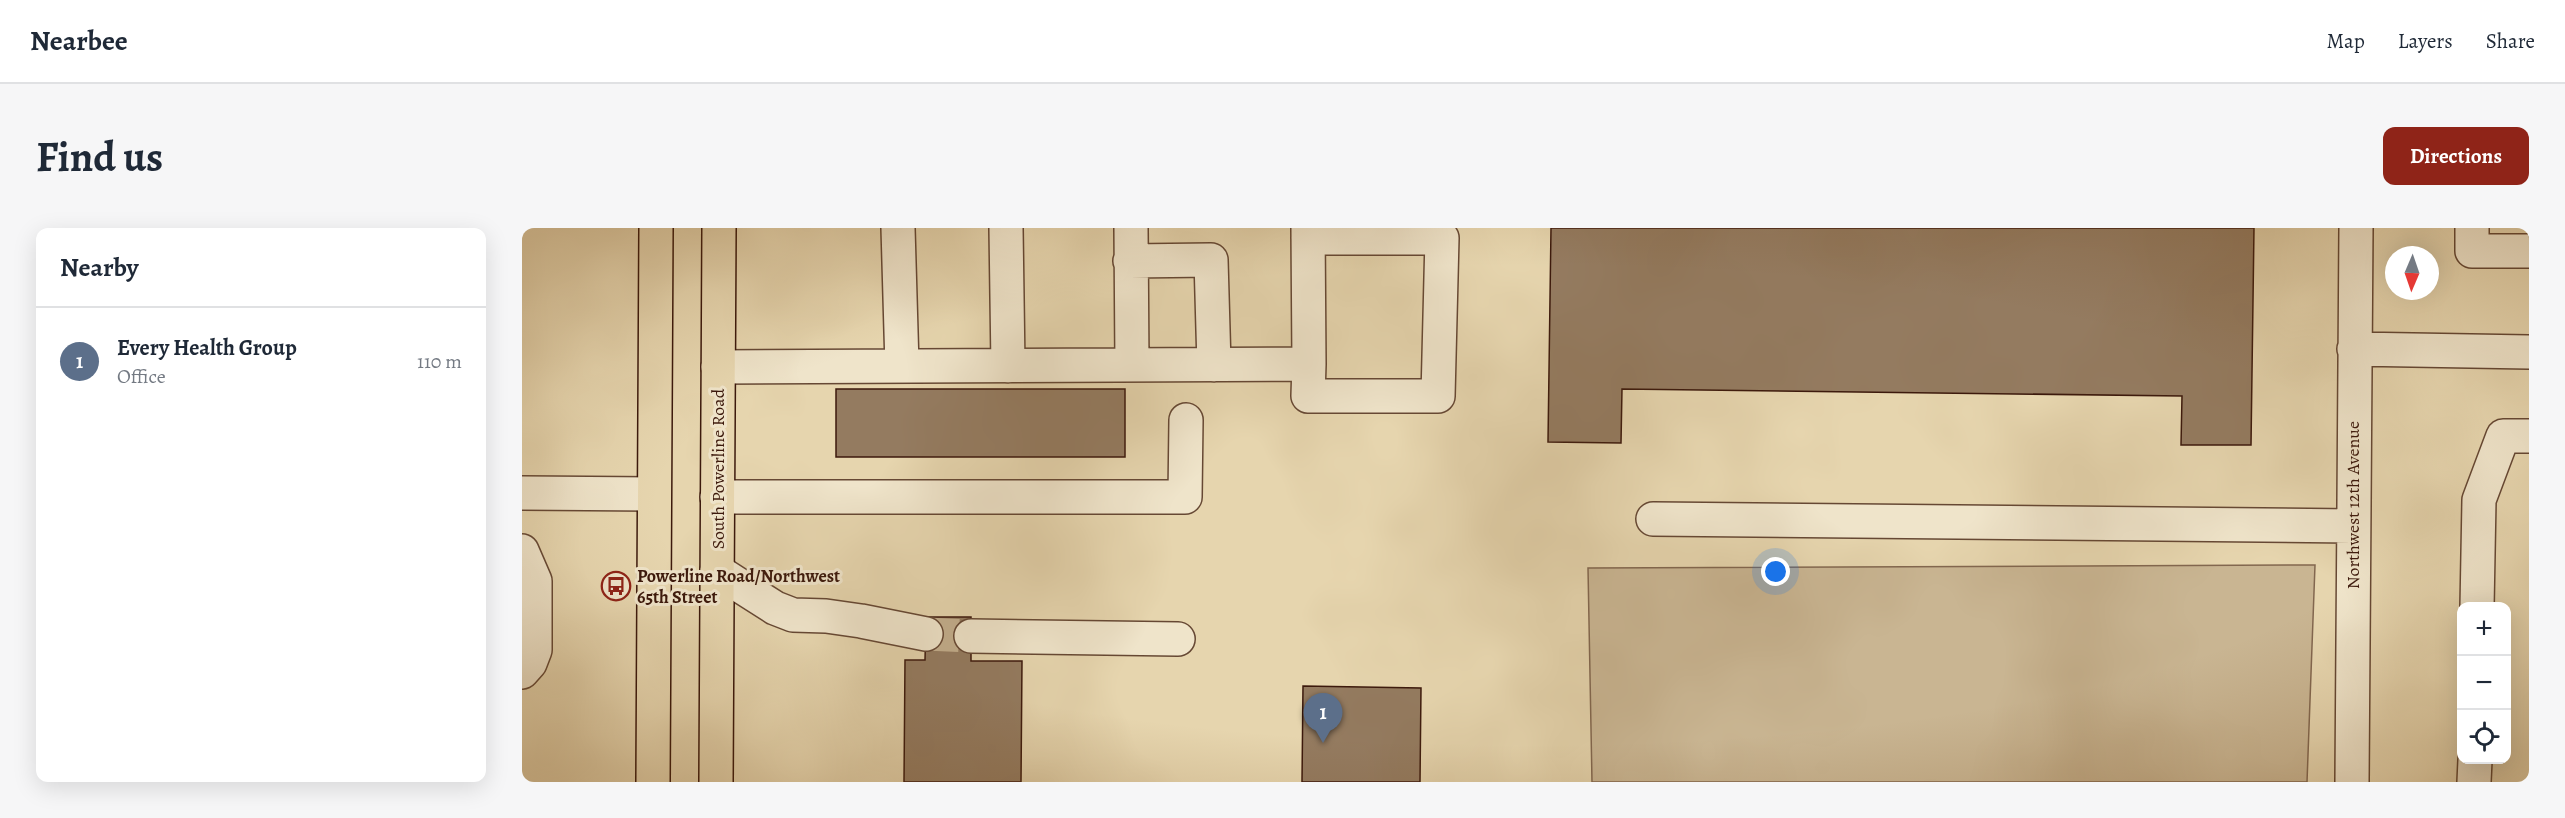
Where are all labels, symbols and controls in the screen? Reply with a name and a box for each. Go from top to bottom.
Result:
text: Nearbee [30,22,128,60]
text: Map [2326,27,2365,55]
text: Layers [2398,27,2453,55]
text: Share [2486,27,2535,55]
button: Directions [2383,127,2529,185]
text: Find us [36,128,163,185]
north arrow [2385,246,2439,300]
text: Nearby [60,250,139,285]
text: Every Health Group [117,333,297,363]
text: 1 [76,348,83,375]
text: 110 m [417,348,462,375]
text: Office [117,363,166,390]
street label: South Powerline Road [706,388,730,549]
street label: Northwest 12th Avenue [2341,421,2365,589]
your location [1761,557,1790,586]
place label: Powerline Road/Northwest 65th Street [637,564,840,609]
bus stop icon: Powerline Road/Northwest 65th Street [600,570,632,602]
map controls [2457,602,2511,764]
button: + [2457,602,2511,656]
button: − [2457,656,2511,710]
pin: 1 [1304,694,1342,743]
button: locate [2457,710,2511,764]

